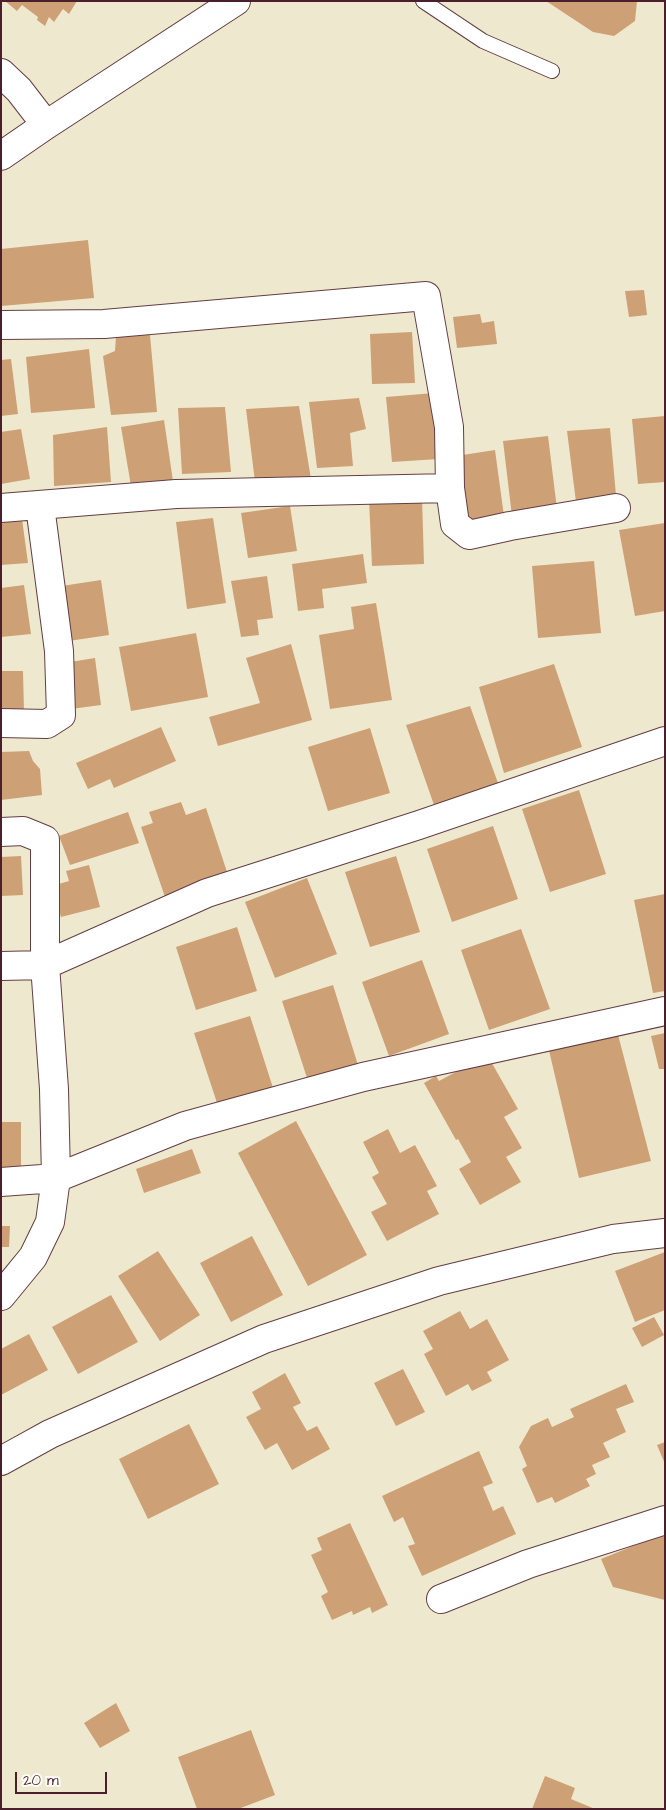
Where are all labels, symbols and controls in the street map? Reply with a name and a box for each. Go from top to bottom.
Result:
scale bar [18,1762,110,1794]
text: 20 m [23,1770,59,1791]

